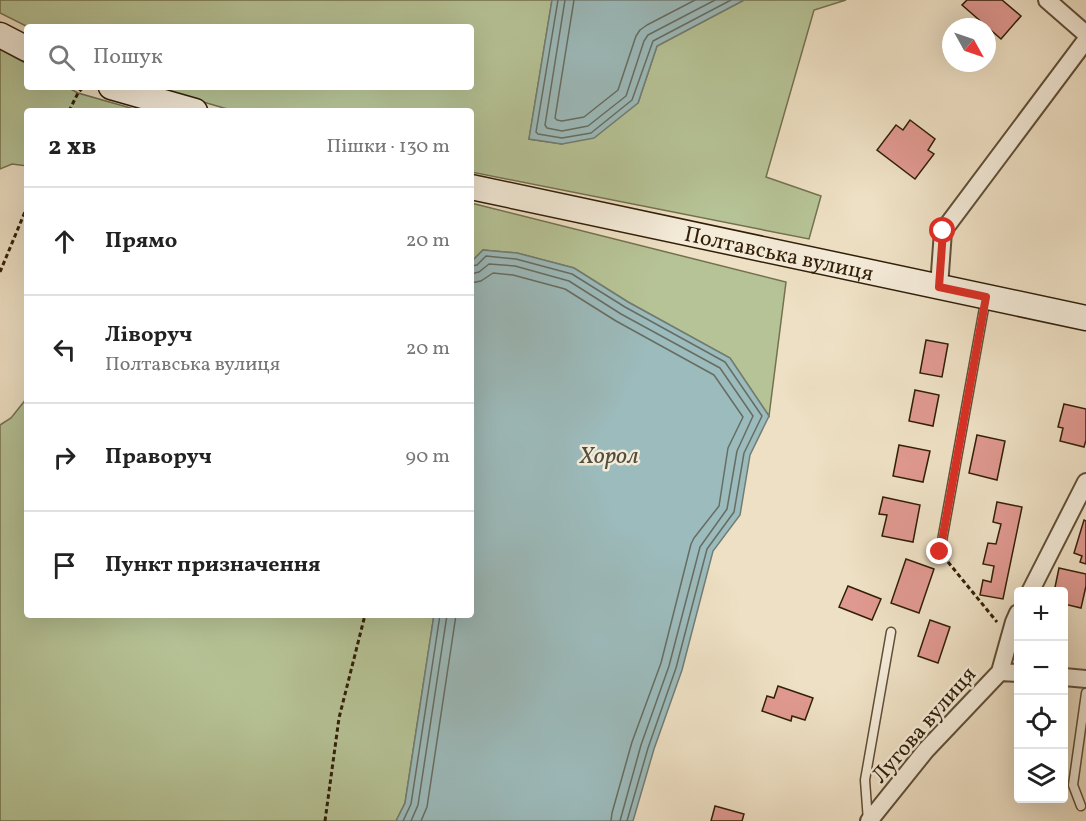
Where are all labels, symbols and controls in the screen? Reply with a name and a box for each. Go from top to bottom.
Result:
north arrow [942,18,996,72]
search box [24,24,474,90]
icon: search [45,41,78,74]
text: Пошук [93,42,163,73]
text: 2 хв [48,129,96,165]
text: Пішки · 130 m [326,133,450,161]
route start [929,217,955,243]
street label: Полтавська вулиця [681,220,876,290]
icon: ahead [48,225,81,258]
text: Прямо [105,226,177,257]
text: 20 m [406,227,450,255]
text: Ліворуч [105,320,192,351]
icon: left [48,333,81,366]
text: 20 m [406,335,450,363]
text: Полтавська вулиця [105,351,280,379]
water label: Хорол [579,440,638,474]
icon: right [48,441,81,474]
text: Праворуч [105,442,212,473]
text: 90 m [406,443,450,471]
route end [926,538,952,564]
icon: arrive [48,549,81,582]
text: Пункт призначення [105,550,321,581]
map controls [1014,587,1068,803]
button: + [1014,587,1068,641]
button: − [1014,641,1068,695]
street label: Лугова вулиця [865,660,984,791]
button: locate [1014,695,1068,749]
button: layers [1014,749,1068,803]

